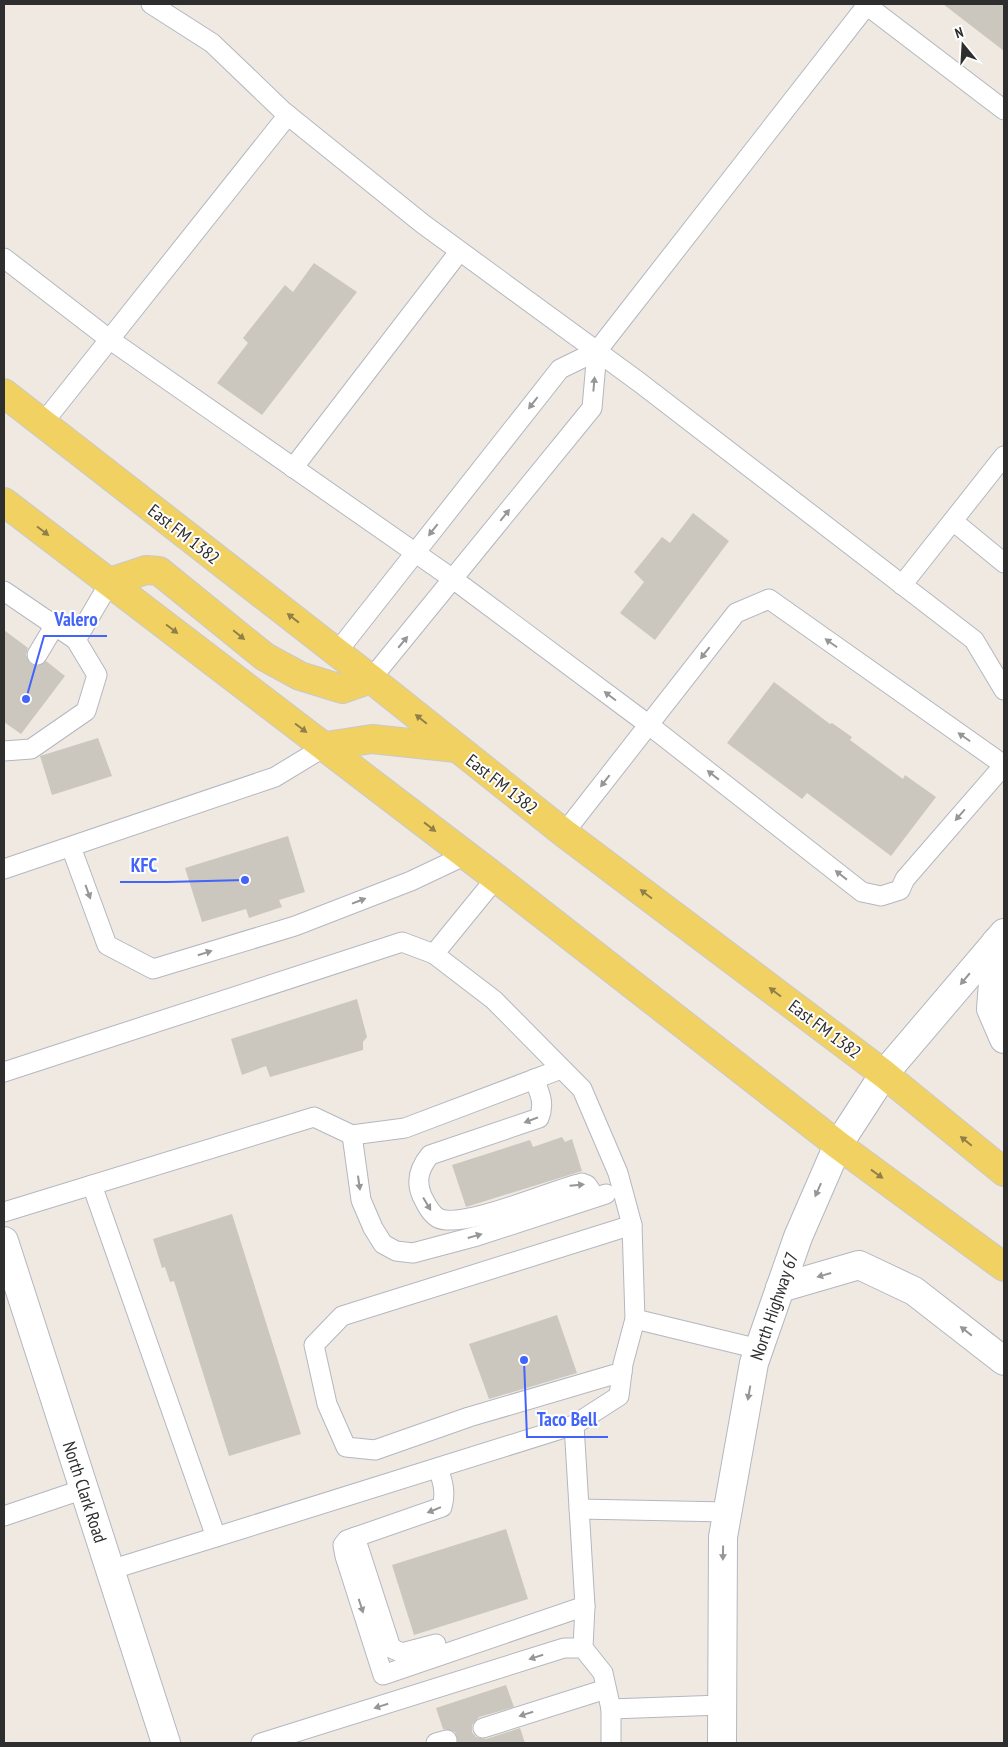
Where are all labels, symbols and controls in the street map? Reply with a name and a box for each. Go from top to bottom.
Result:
north arrow [938,20,988,70]
text: N [953,23,965,42]
one-way arrow [590,375,598,391]
one-way arrow [528,396,539,409]
street label: East FM 1382 [143,499,225,569]
one-way arrow [499,509,510,522]
one-way arrow [428,523,438,537]
one-way arrow [36,526,49,537]
callout: Valero [44,602,107,636]
text: Valero [53,607,98,631]
one-way arrow [287,613,300,624]
one-way arrow [165,624,178,635]
one-way arrow [232,630,245,641]
one-way arrow [397,635,408,648]
one-way arrow [824,638,838,648]
one-way arrow [700,646,711,659]
one-way arrow [603,691,617,701]
one-way arrow [414,714,427,725]
one-way arrow [294,723,308,733]
one-way arrow [957,732,971,742]
street label: East FM 1382 [461,749,543,819]
one-way arrow [706,769,719,780]
one-way arrow [600,774,611,787]
one-way arrow [954,809,966,821]
one-way arrow [423,822,437,832]
callout: KFC [120,848,167,882]
text: KFC [131,853,158,877]
one-way arrow [835,869,848,880]
one-way arrow [85,885,92,900]
one-way arrow [639,889,653,899]
one-way arrow [352,897,366,905]
one-way arrow [198,949,213,957]
one-way arrow [959,973,970,986]
one-way arrow [769,986,782,997]
street label: East FM 1382 [784,994,866,1064]
one-way arrow [523,1116,538,1124]
one-way arrow [960,1135,973,1146]
one-way arrow [870,1169,884,1179]
one-way arrow [355,1176,363,1192]
one-way arrow [569,1181,585,1189]
one-way arrow [814,1183,822,1197]
one-way arrow [422,1198,431,1211]
one-way arrow [467,1232,483,1240]
street label: North Highway 67 [745,1249,803,1363]
one-way arrow [817,1272,832,1280]
one-way arrow [959,1326,973,1336]
one-way arrow [745,1385,753,1400]
callout: Taco Bell [527,1403,608,1437]
text: Taco Bell [537,1407,598,1431]
street label: North Clark Road [58,1438,112,1546]
one-way arrow [427,1506,441,1514]
one-way arrow [718,1545,726,1561]
one-way arrow [358,1599,365,1614]
one-way arrow [528,1654,543,1662]
one-way arrow [373,1702,388,1710]
one-way arrow [519,1711,534,1718]

